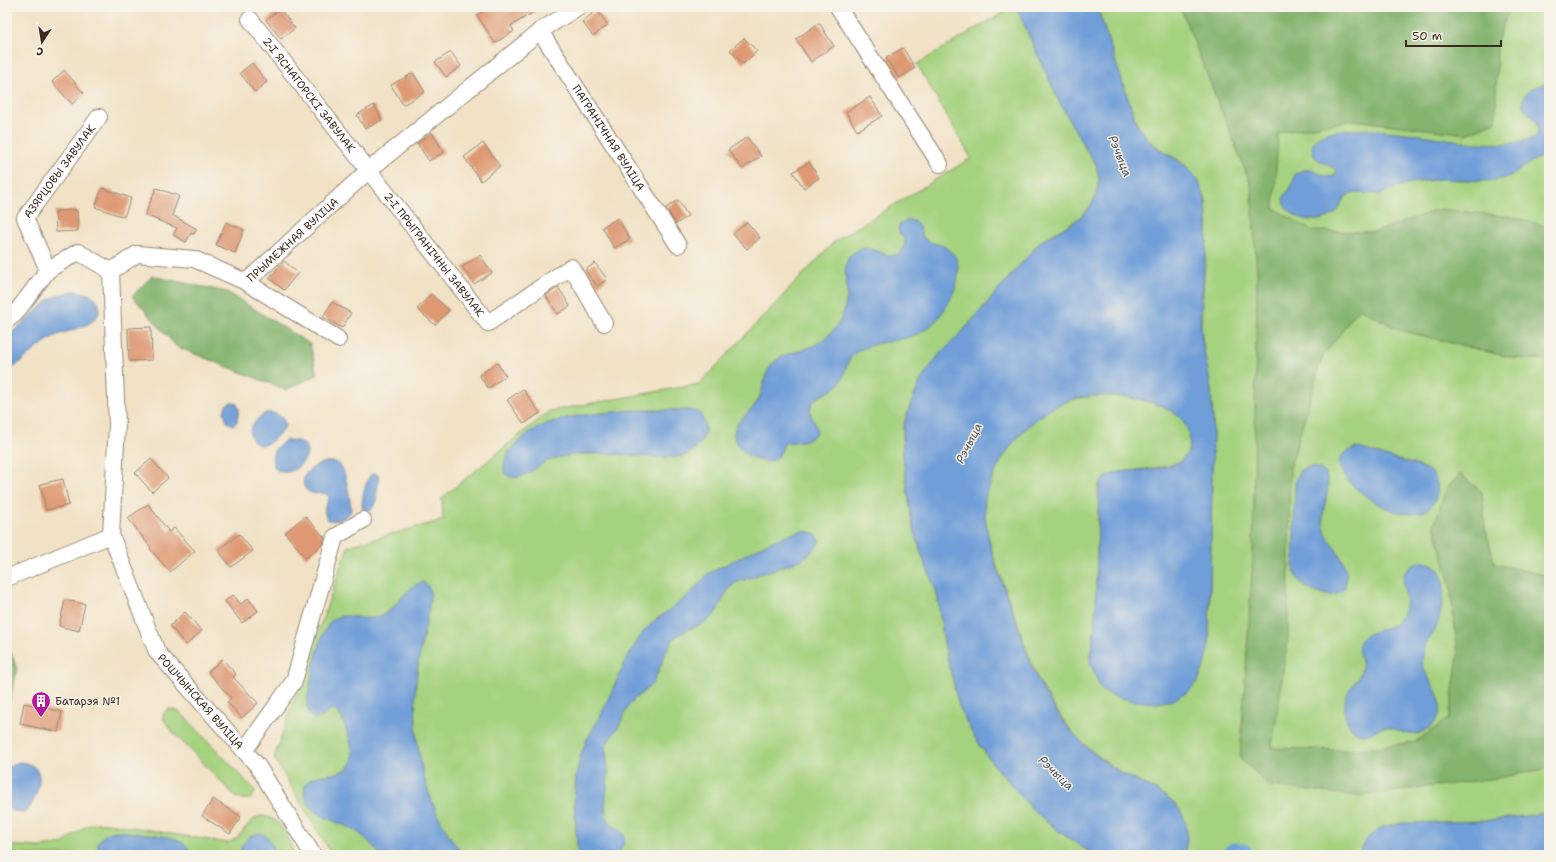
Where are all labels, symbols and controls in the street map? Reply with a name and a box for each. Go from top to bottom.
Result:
north arrow [22,22,62,62]
scale bar [1406,22,1501,48]
text: 50 m [1412,28,1442,44]
street label: 2-І ЯСНАГОРСКІ ЗАВУЛАК [259,34,359,155]
text: С [35,43,45,59]
street label: ПАГРАНІЧНАЯ ВУЛІЦА [569,82,649,194]
street label: АЗЯРЦОВЫ ЗАВУЛАК [20,121,99,221]
water label: Рэчыца [1104,133,1136,179]
street label: 2-І ПРЫГРАНІЧНЫ ЗАВУЛАК [381,189,488,320]
street label: ПРЫМЕЖНАЯ ВУЛІЦА [244,194,342,285]
water label: Рэчыца [952,420,986,466]
street label: РОШЧЫНСКАЯ ВУЛІЦА [154,650,247,752]
building icon: Батарэя №1 [30,690,52,718]
place label: Батарэя №1 [55,694,120,709]
water label: Рэчыца [1035,752,1077,794]

